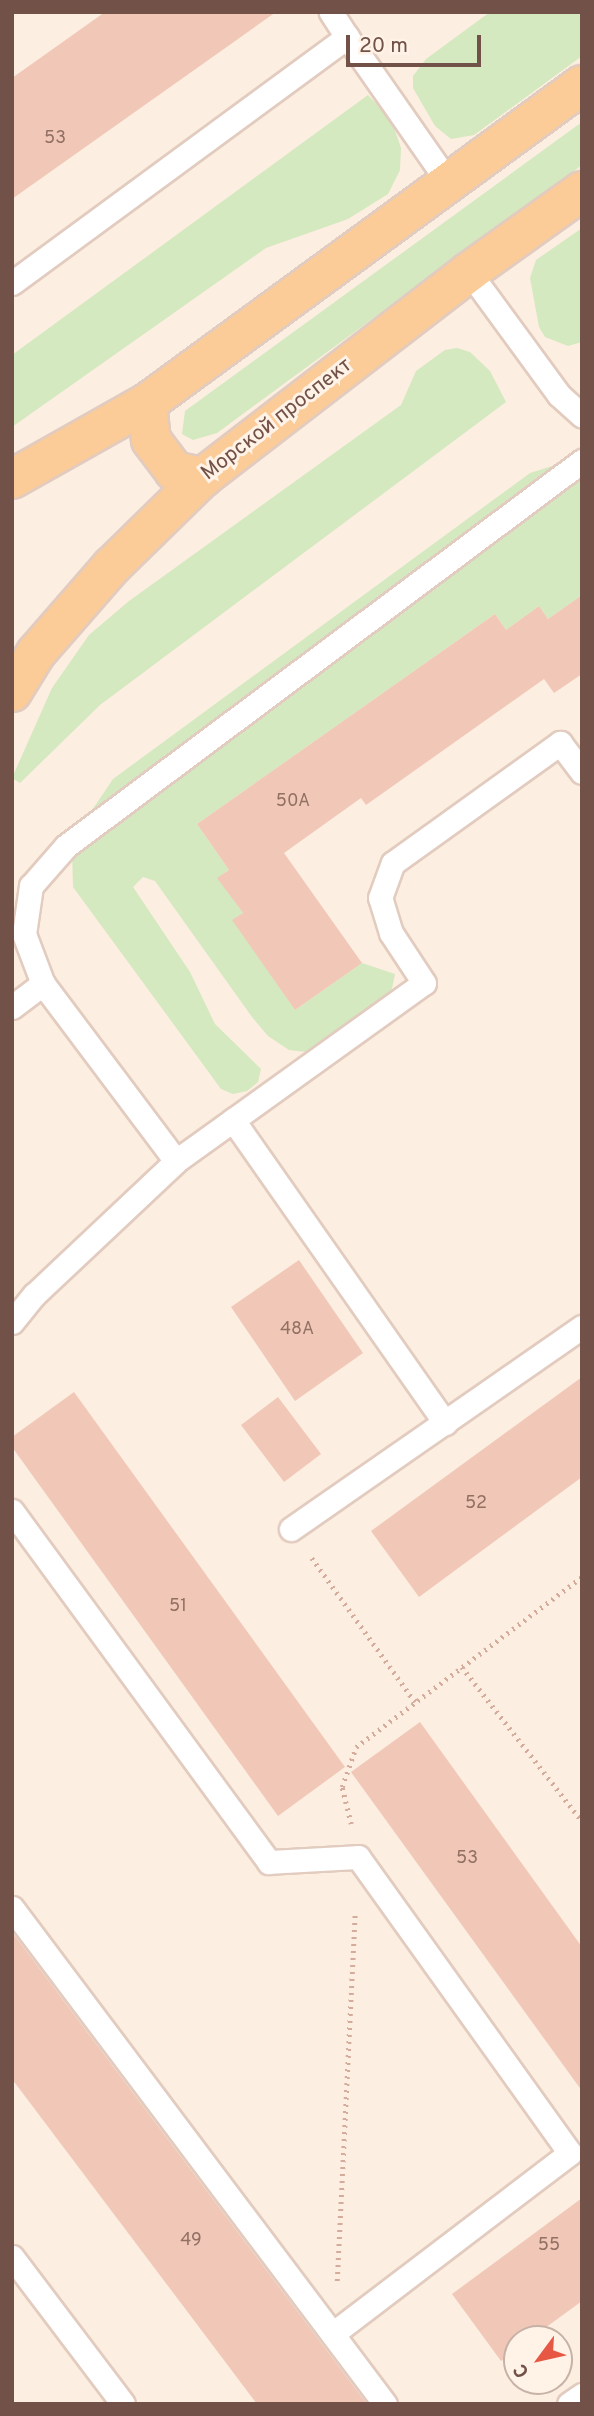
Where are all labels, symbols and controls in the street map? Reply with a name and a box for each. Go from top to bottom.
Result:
scale bar [349,21,484,65]
text: 20 m [359,33,408,60]
house number: 53 [44,128,66,150]
street label: Морской проспект [197,353,357,487]
house number: 50А [276,791,310,813]
house number: 48А [280,1319,314,1341]
house number: 52 [465,1493,487,1515]
house number: 51 [169,1596,187,1618]
house number: 53 [456,1848,478,1870]
house number: 49 [180,2230,202,2252]
house number: 55 [538,2235,560,2257]
north arrow [503,2325,573,2395]
text: С [509,2359,535,2382]

